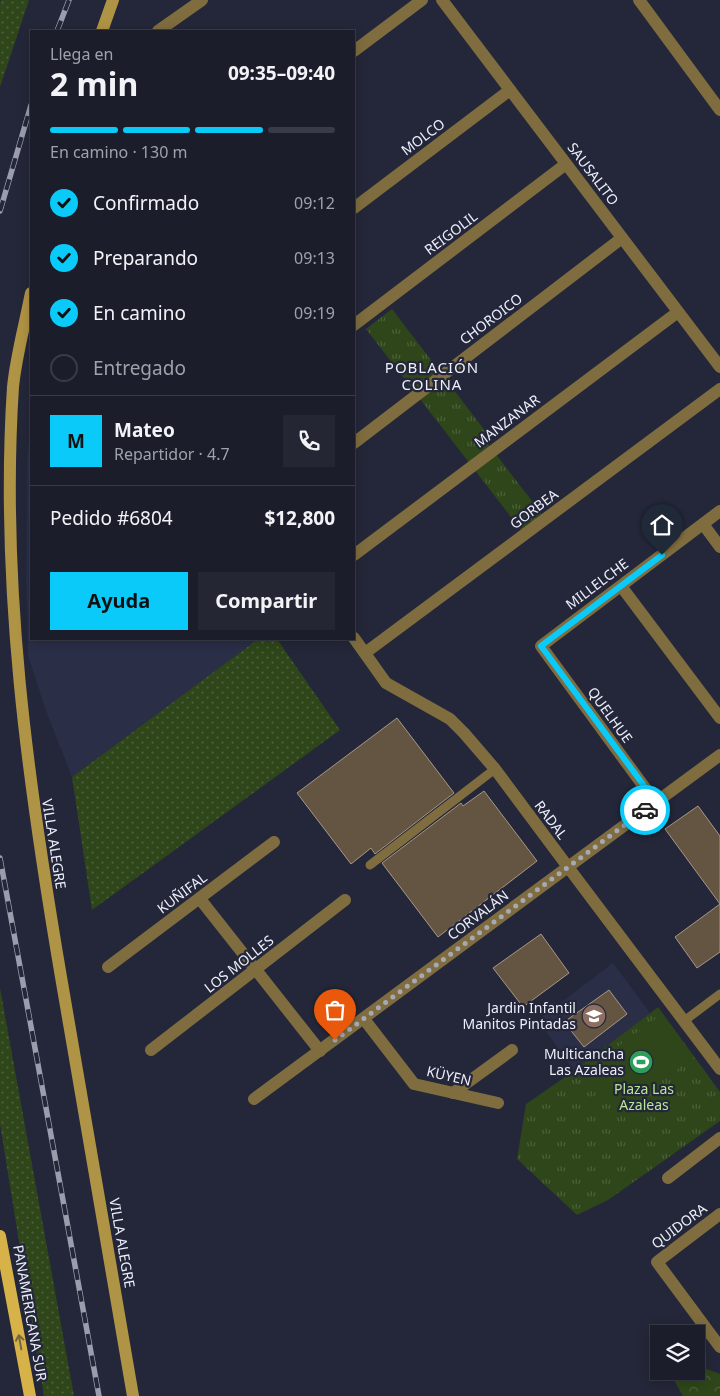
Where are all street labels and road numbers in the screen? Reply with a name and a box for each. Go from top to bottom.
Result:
street label: MOLCO [397,114,449,159]
street label: SAUSALITO [564,138,623,209]
street label: REIGOLIL [420,206,481,259]
street label: CHOROICO [455,289,526,348]
street label: MANZANAR [470,390,544,452]
street label: GORBEA [506,484,562,533]
street label: MILLELCHE [561,554,632,613]
street label: QUELHUE [584,683,637,746]
street label: RADAL [531,796,572,843]
street label: VILLA ALEGRE [38,797,71,890]
street label: KUÑIFAL [153,868,210,918]
street label: CORVALÁN [443,885,512,944]
street label: LOS MOLLES [200,930,278,997]
street label: KÜYEN [425,1061,473,1090]
street label: VILLA ALEGRE [105,1196,140,1289]
street label: QUIDORA [647,1199,710,1253]
street label: PANAMERICANA SUR [9,1243,52,1383]

